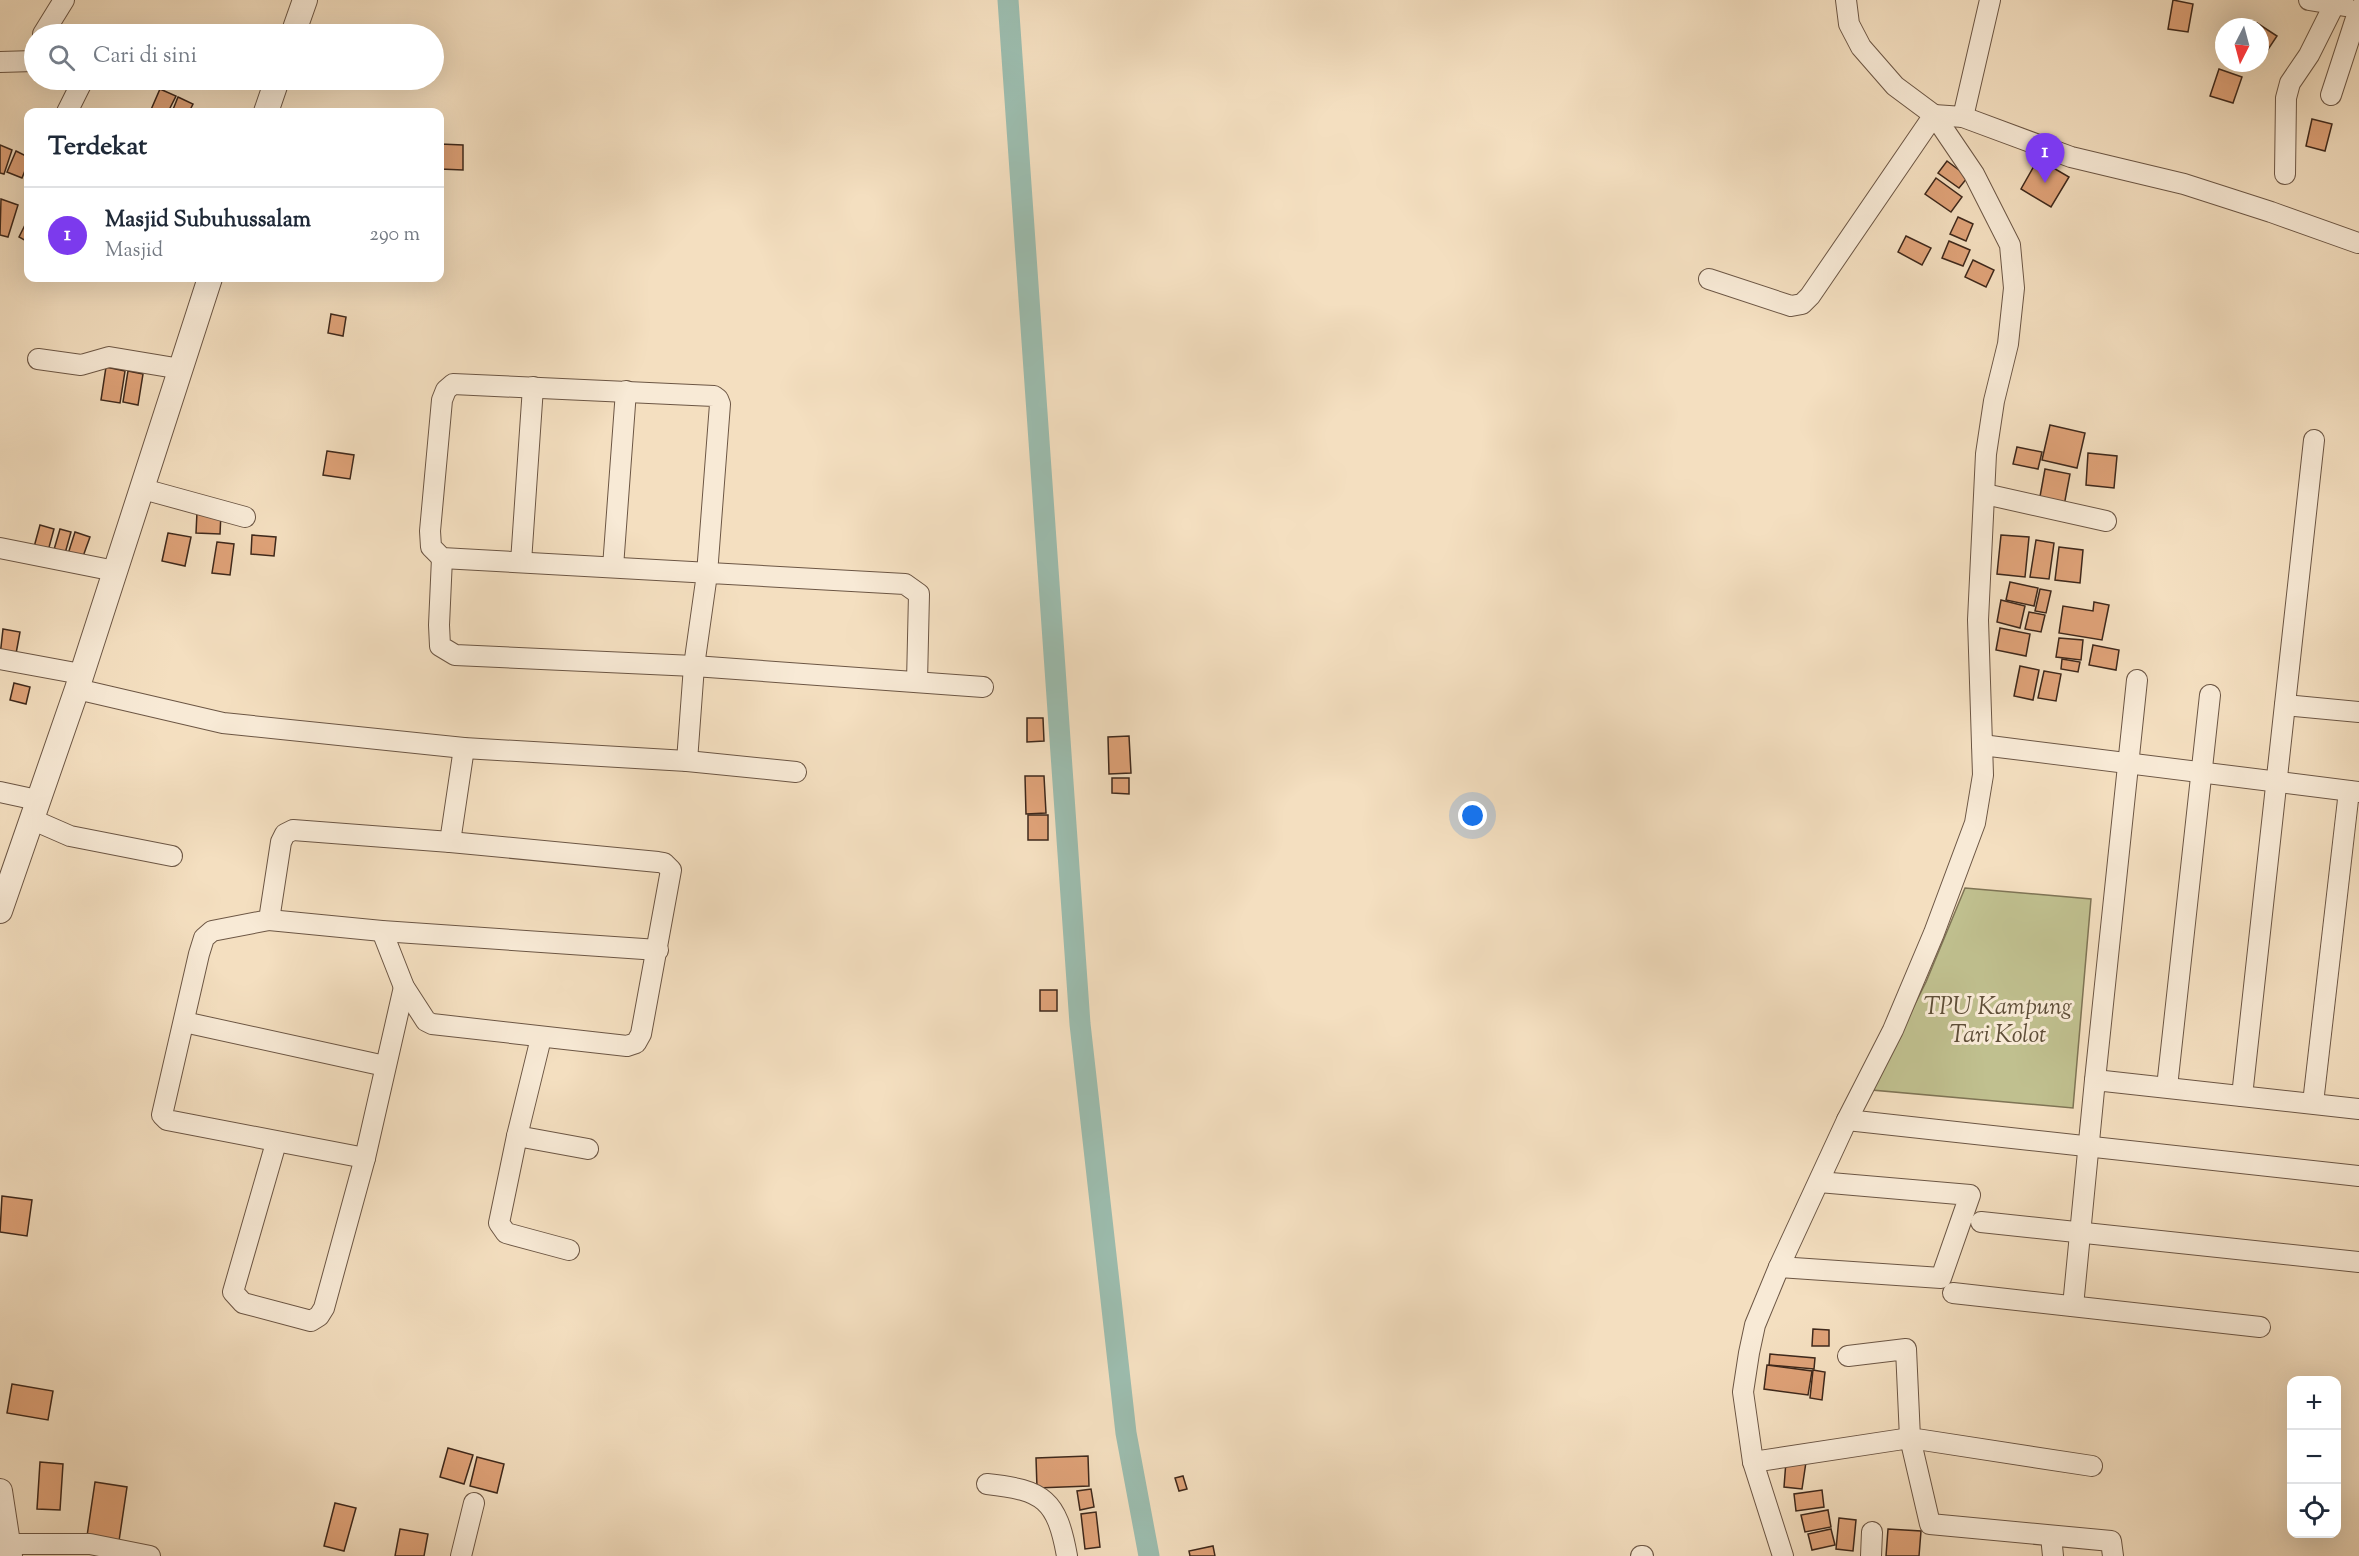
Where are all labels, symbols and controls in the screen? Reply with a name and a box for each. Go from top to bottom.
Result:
north arrow [2215,18,2269,72]
search box [24,24,444,90]
icon: search [45,41,78,74]
text: Cari di sini [93,41,197,73]
text: Terdekat [48,129,147,166]
pin: 1 [2026,134,2064,183]
text: Masjid Subuhussalam [105,205,311,237]
text: 1 [64,221,71,250]
text: 290 m [370,221,420,250]
text: Masjid [105,237,163,266]
your location [1458,801,1487,830]
park label: TPU Kampung Tari Kolot [1924,991,2072,1053]
map controls [2287,1376,2341,1538]
button: + [2287,1376,2341,1430]
button: − [2287,1430,2341,1484]
button: locate [2287,1484,2341,1538]

